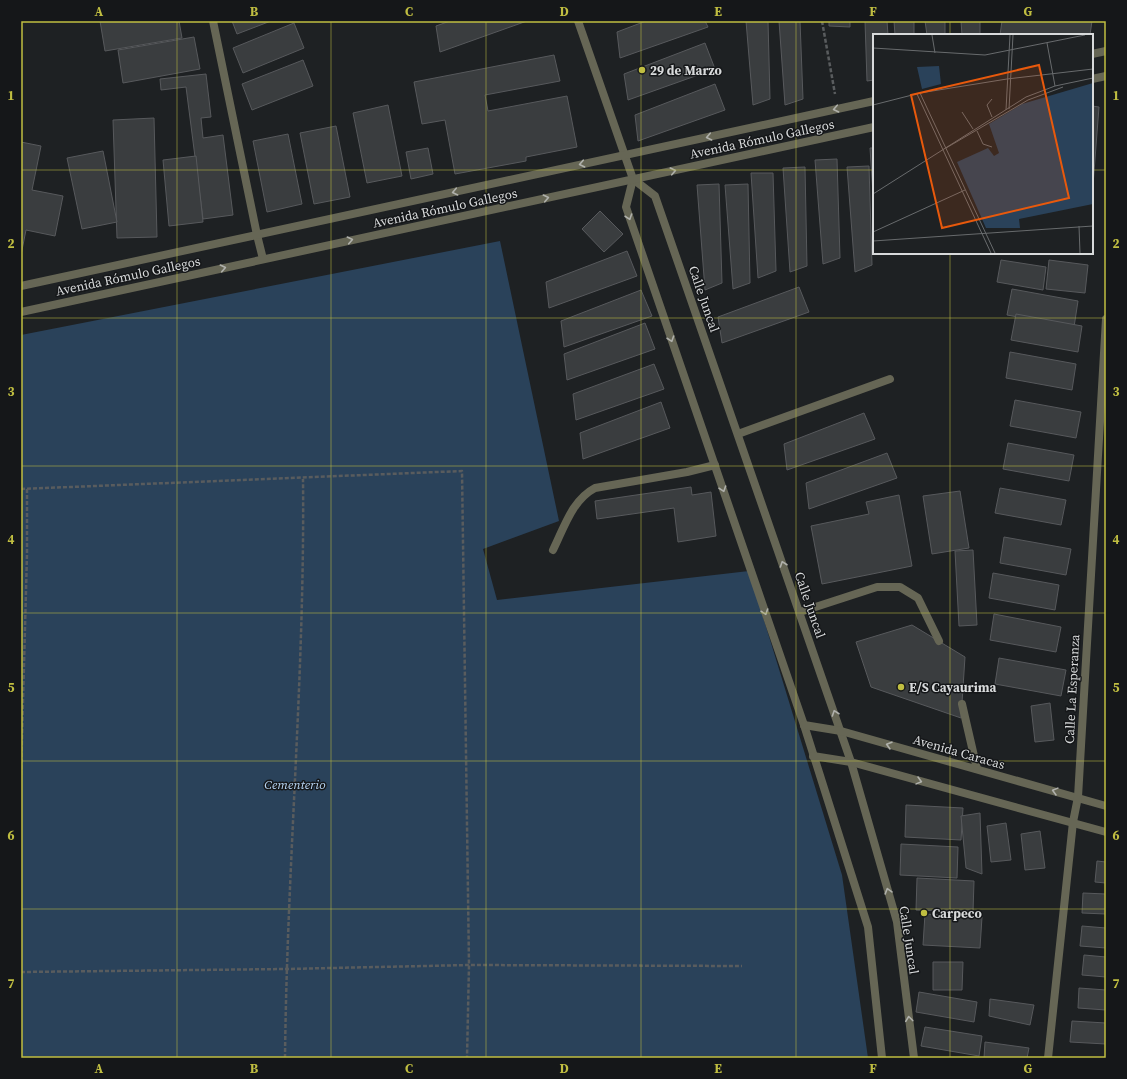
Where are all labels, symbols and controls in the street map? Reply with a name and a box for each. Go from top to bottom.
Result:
text: A [95,3,104,20]
text: B [250,3,259,20]
text: C [405,3,413,20]
text: D [559,3,569,20]
text: E [714,3,722,20]
text: F [869,3,877,20]
text: G [1024,3,1033,20]
inset map [873,34,1093,254]
place label: 29 de Marzo [650,62,722,79]
marker: 29 de Marzo [637,65,647,75]
text: 1 [7,87,15,104]
text: 1 [1112,87,1120,104]
one-way arrow [833,104,839,112]
street label: Avenida Rómulo Gallegos [688,115,836,163]
one-way arrow [706,132,712,140]
one-way arrow [579,160,585,168]
one-way arrow [670,167,676,175]
street label: Avenida Rómulo Gallegos [371,184,519,232]
one-way arrow [452,187,458,195]
one-way arrow [543,195,549,203]
one-way arrow [624,213,633,220]
text: 2 [7,235,15,252]
text: 2 [1112,235,1120,252]
one-way arrow [347,237,354,245]
street label: Avenida Rómulo Gallegos [54,252,202,300]
one-way arrow [220,264,226,272]
street label: Calle Juncal [685,264,723,334]
one-way arrow [667,336,675,343]
text: 3 [7,383,15,400]
text: 3 [1112,383,1120,400]
one-way arrow [718,485,727,492]
text: 4 [7,531,15,548]
text: 4 [1112,531,1120,548]
one-way arrow [779,560,788,567]
street label: Calle Juncal [791,570,829,640]
one-way arrow [761,608,769,615]
street label: Calle La Esperanza [1061,633,1083,744]
text: 5 [7,679,15,696]
place label: E/S Cayaurima [909,679,996,696]
text: 5 [1112,679,1120,696]
marker: E/S Cayaurima [896,682,906,692]
one-way arrow [831,710,839,717]
street label: Avenida Caracas [911,731,1007,773]
one-way arrow [886,741,893,750]
park label: Cementerio [264,776,326,793]
one-way arrow [916,776,922,784]
one-way arrow [1052,787,1059,796]
text: 6 [7,827,15,844]
text: 6 [1112,827,1120,844]
one-way arrow [884,888,893,895]
street label: Calle Juncal [895,905,923,976]
place label: Carpeco [932,905,982,922]
marker: Carpeco [919,908,929,918]
text: 7 [7,975,15,992]
text: 7 [1112,975,1120,992]
one-way arrow [905,1016,914,1022]
text: A [95,1060,104,1077]
text: B [250,1060,259,1077]
text: C [405,1060,413,1077]
text: D [559,1060,569,1077]
text: E [714,1060,722,1077]
text: F [869,1060,877,1077]
text: G [1024,1060,1033,1077]

